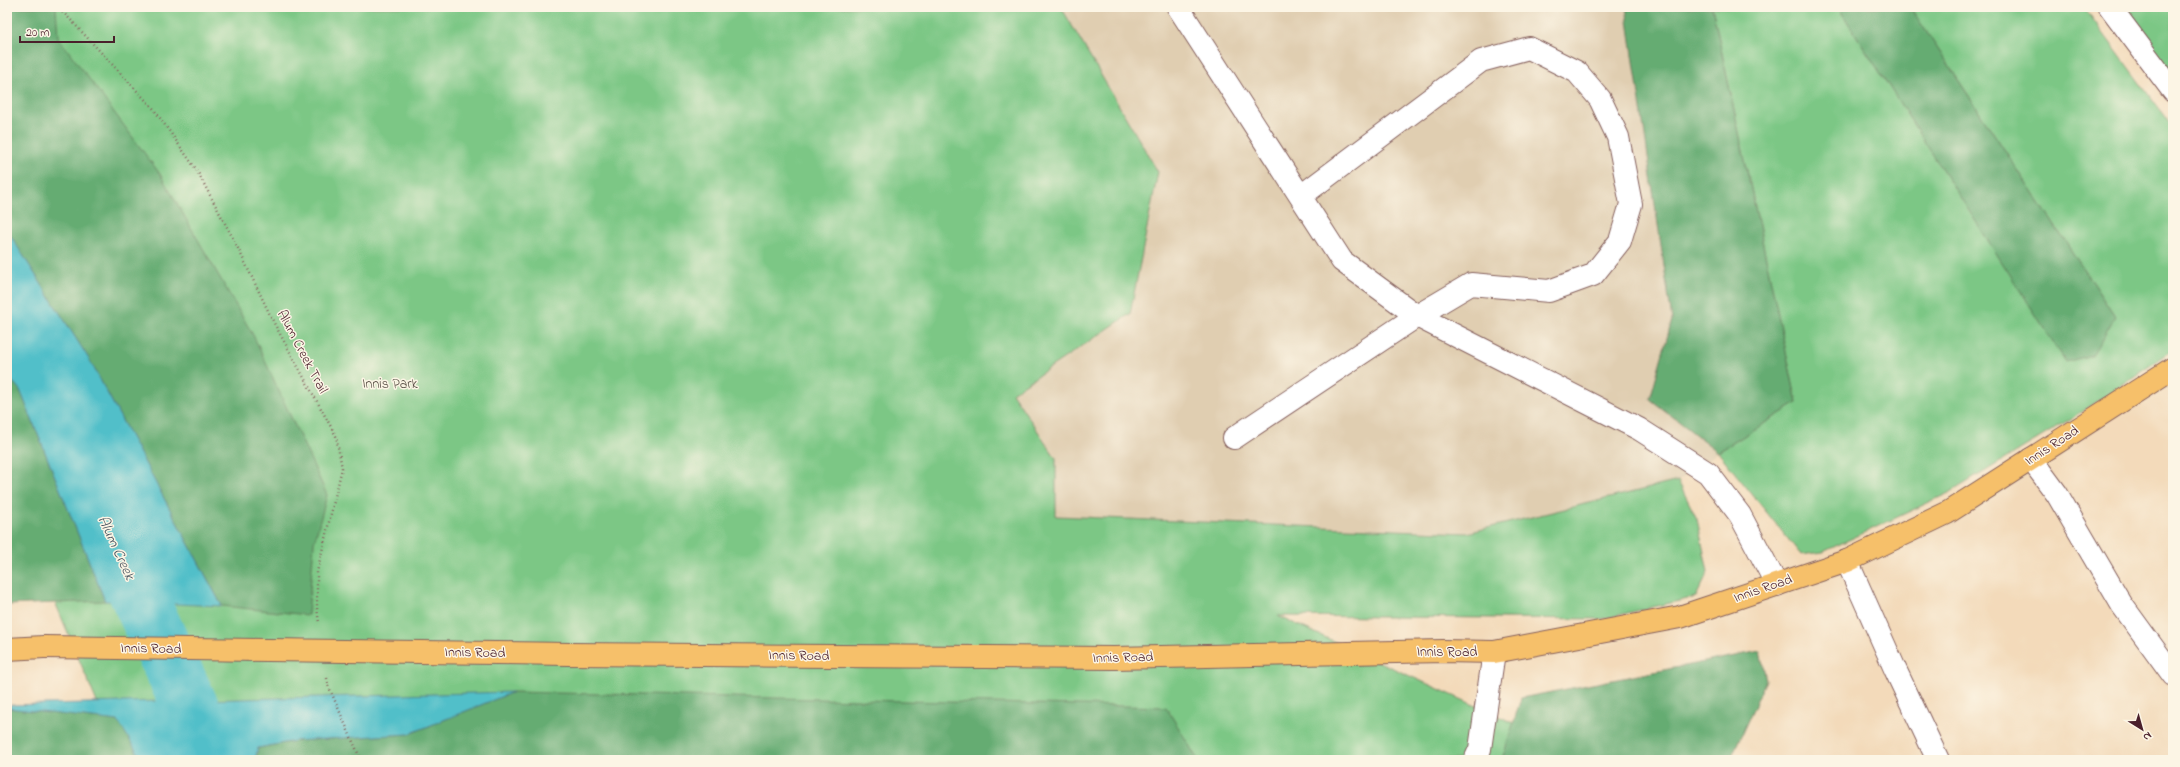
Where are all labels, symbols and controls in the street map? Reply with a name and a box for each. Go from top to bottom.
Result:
scale bar [20,18,114,44]
text: 20 m [26,24,49,42]
street label: Alum Creek Trail [271,306,333,398]
park label: Innis Park [362,374,419,395]
street label: Innis Road [2021,421,2083,471]
water label: Alum Creek [92,512,141,585]
street label: Innis Road [1731,569,1795,609]
street label: Innis Road [120,638,182,660]
street label: Innis Road [444,642,506,664]
street label: Innis Road [1417,642,1477,663]
street label: Innis Road [768,645,830,667]
street label: Innis Road [1092,647,1154,669]
north arrow [2122,709,2162,749]
text: N [2140,728,2155,745]

